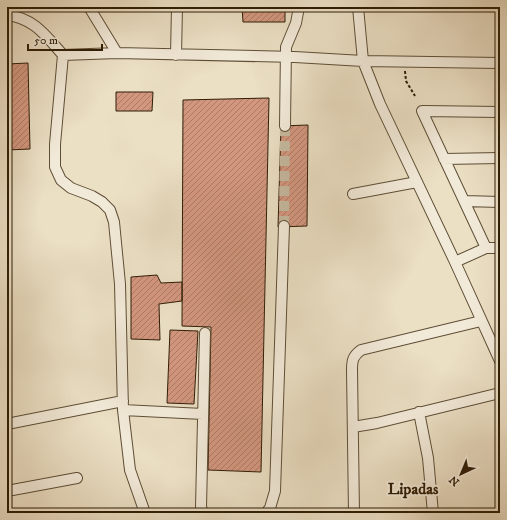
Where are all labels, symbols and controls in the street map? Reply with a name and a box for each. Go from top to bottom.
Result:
scale bar [28,26,102,52]
text: 50 m [34,33,58,48]
north arrow [441,454,481,494]
text: N [447,472,463,489]
district label: Lipadas [388,479,439,499]

